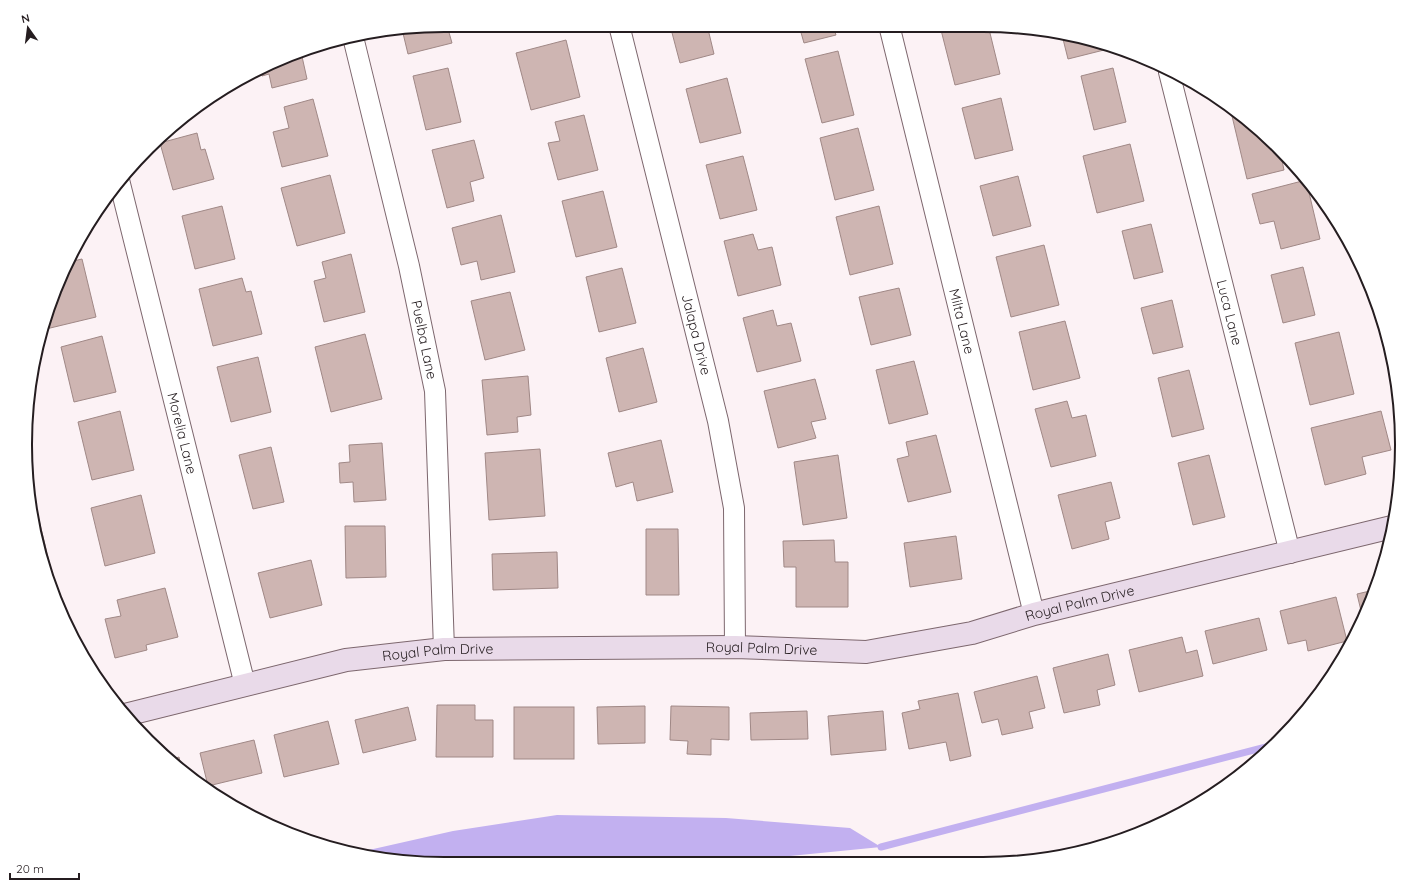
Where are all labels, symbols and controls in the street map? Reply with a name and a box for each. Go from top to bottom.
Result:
north arrow [8,8,48,48]
text: N [20,11,31,26]
street label: Luca Lane [1213,278,1246,347]
street label: Milta Lane [945,287,979,356]
street label: Jalapa Drive [678,292,715,377]
street label: Puelba Lane [407,299,441,381]
street label: Morelia Lane [163,391,201,476]
street label: Royal Palm Drive [1023,581,1136,625]
street label: Royal Palm Drive [706,638,818,659]
street label: Royal Palm Drive [381,640,494,665]
scale bar [10,855,79,881]
text: 20 m [16,861,44,876]

